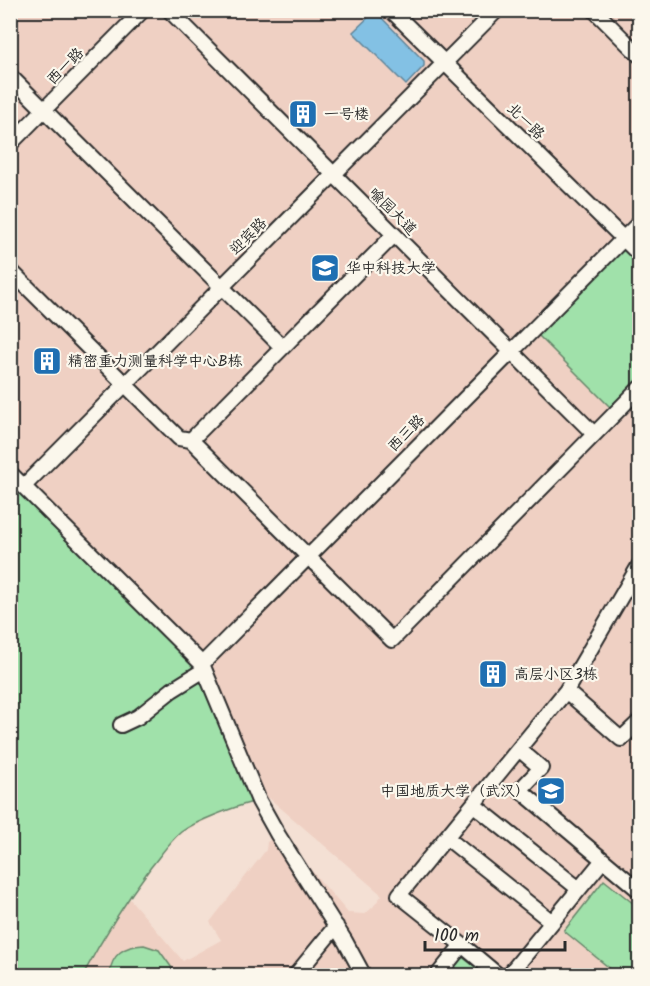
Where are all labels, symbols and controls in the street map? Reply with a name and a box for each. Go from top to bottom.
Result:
street label: 西一路 [41,42,90,91]
street label: 北一路 [501,97,550,146]
building icon: 一号楼 [287,98,319,130]
place label: 一号楼 [324,103,369,127]
street label: 喻园大道 [363,182,422,241]
street label: 迎宾路 [224,212,273,261]
school or university icon: 华中科技大学 [309,252,341,284]
place label: 华中科技大学 [346,257,436,281]
building icon: 精密重力测量科学中心B栋 [31,345,63,377]
place label: 精密重力测量科学中心B栋 [68,350,243,374]
street label: 西三路 [382,409,431,458]
building icon: 高层小区3栋 [477,658,509,690]
place label: 高层小区3栋 [514,663,598,687]
school or university icon: 中国地质大学（武汉） [535,775,567,807]
place label: 中国地质大学（武汉） [380,780,530,804]
scale bar [425,914,564,952]
text: 100 m [434,922,479,951]

